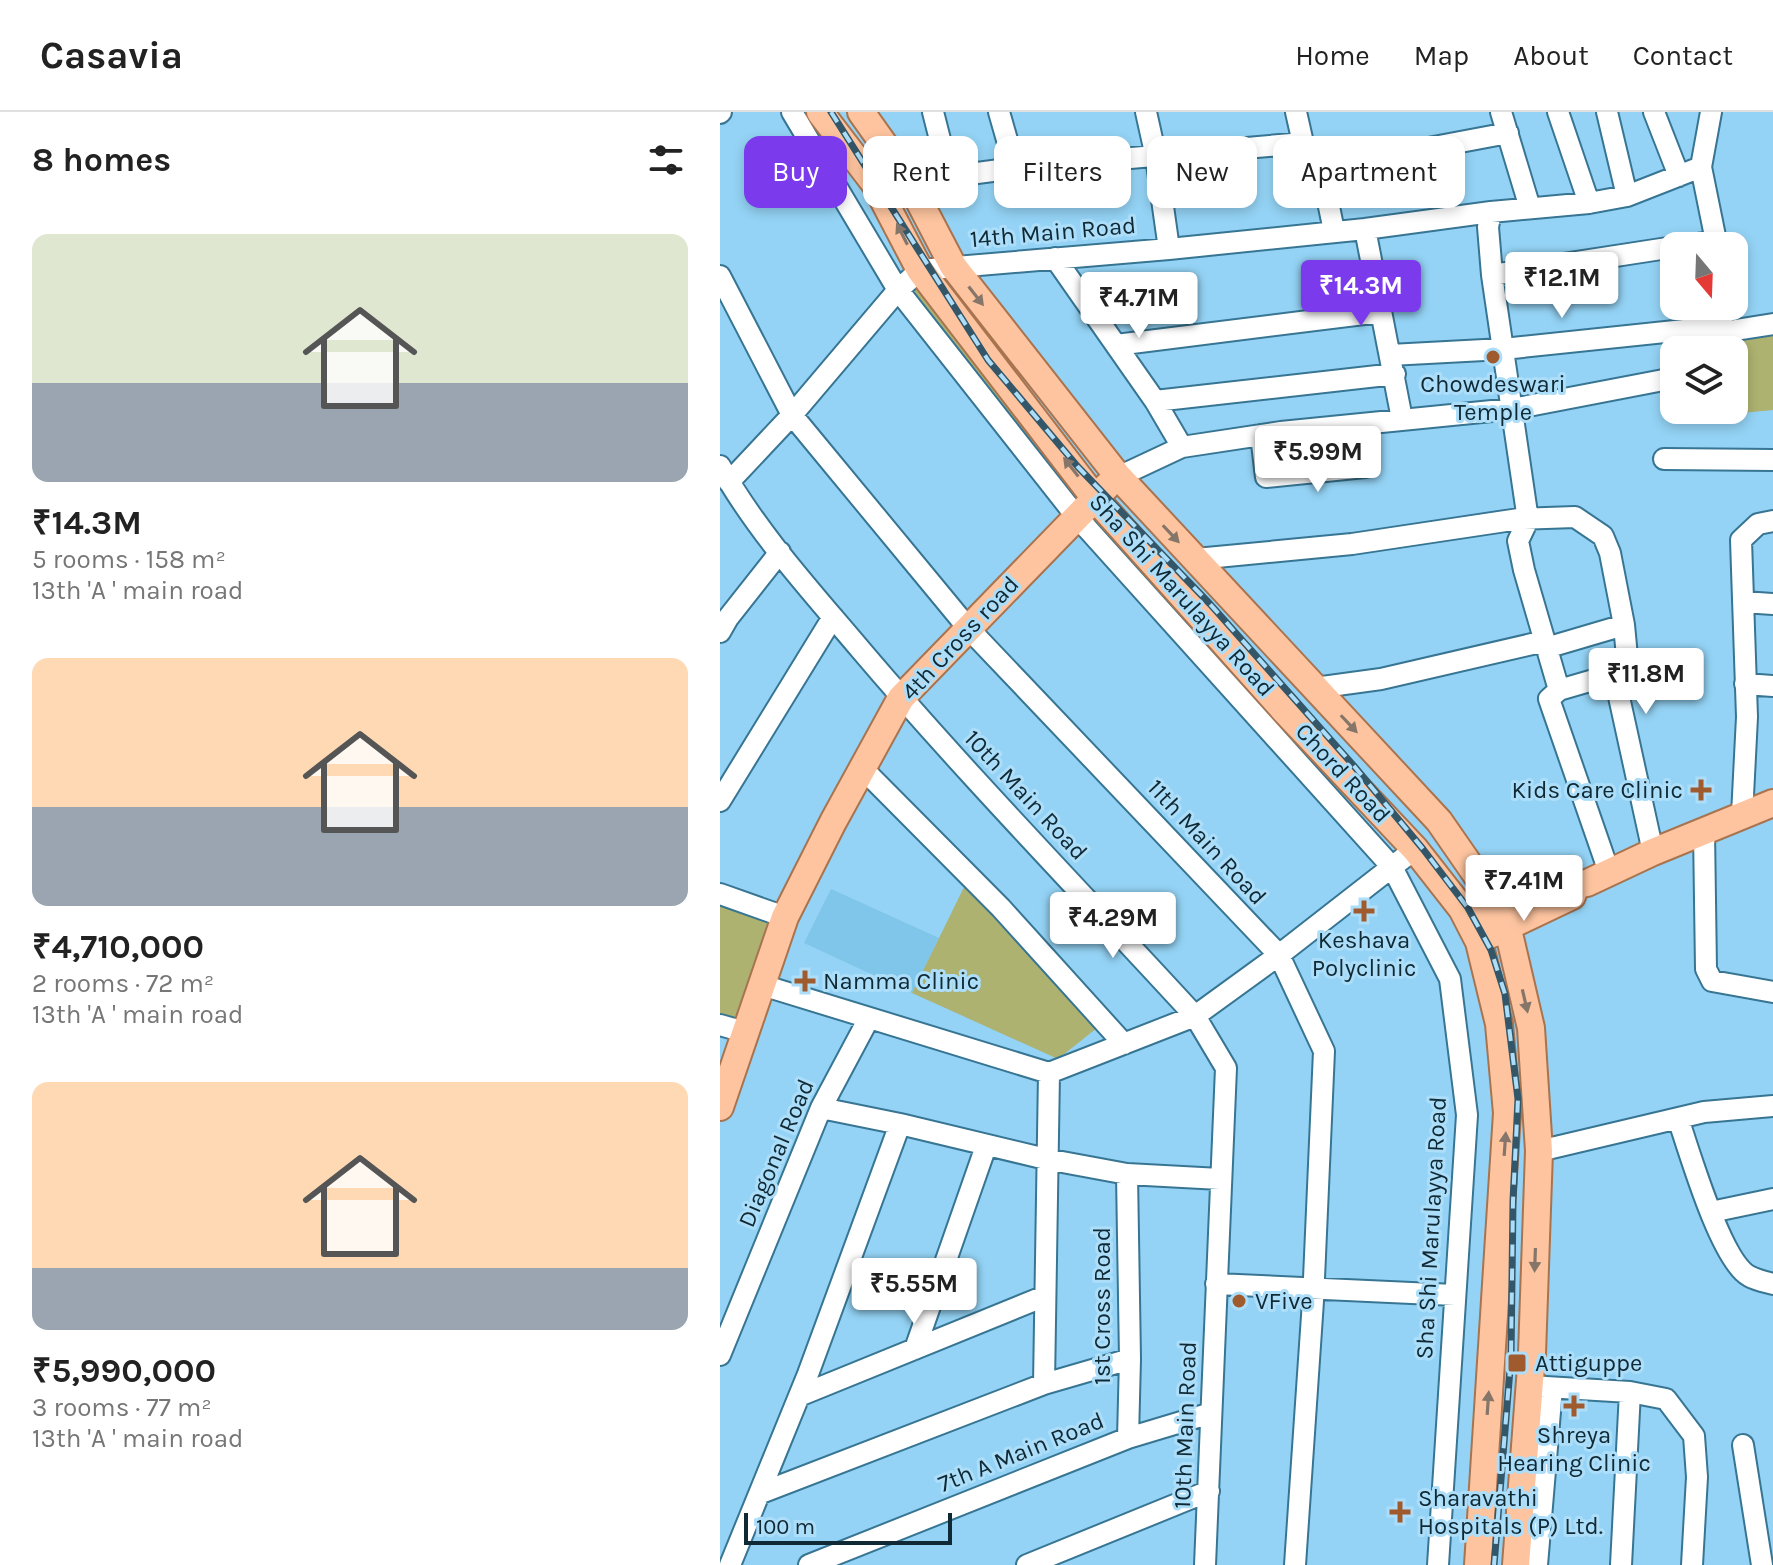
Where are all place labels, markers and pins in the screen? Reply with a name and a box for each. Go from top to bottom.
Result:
pin: ₹12.1M [1497,252,1627,320]
pin: ₹14.3M [1296,260,1426,328]
pin: ₹4.71M [1074,272,1204,340]
marker: Chowdeswari Temple [1484,348,1502,366]
place label: Chowdeswari Temple [1420,370,1566,426]
pin: ₹5.99M [1253,426,1383,494]
pin: ₹11.8M [1581,648,1711,716]
place label: Kids Care Clinic [1512,776,1683,804]
marker: Kids Care Clinic [1690,779,1712,801]
pin: ₹7.41M [1459,855,1589,923]
pin: ₹4.29M [1048,892,1178,960]
marker: Keshava Polyclinic [1353,900,1375,922]
place label: Keshava Polyclinic [1312,926,1416,982]
place label: Namma Clinic [823,967,979,995]
marker: Namma Clinic [794,970,816,992]
pin: ₹5.55M [849,1258,979,1326]
place label: VFive [1255,1287,1313,1315]
marker: VFive [1230,1292,1248,1310]
place label: Attiguppe [1535,1349,1642,1377]
marker: Attiguppe [1506,1352,1528,1374]
marker: Shreya Hearing Clinic [1563,1395,1585,1417]
place label: Shreya Hearing Clinic [1497,1421,1651,1477]
place label: Sharavathi Hospitals (P) Ltd. [1418,1484,1603,1540]
marker: Sharavathi Hospitals (P) Ltd. [1389,1501,1411,1523]

